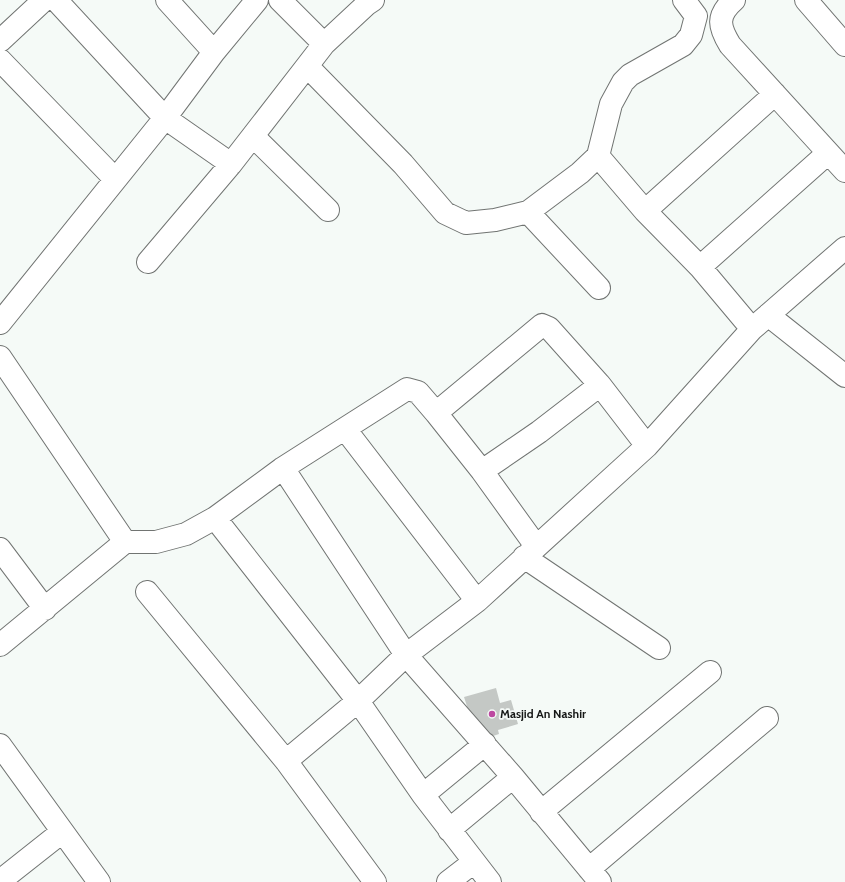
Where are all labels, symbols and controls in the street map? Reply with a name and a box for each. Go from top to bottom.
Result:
place label: Masjid An Nashir [500,706,586,721]
marker: Masjid An Nashir [487,709,497,719]

